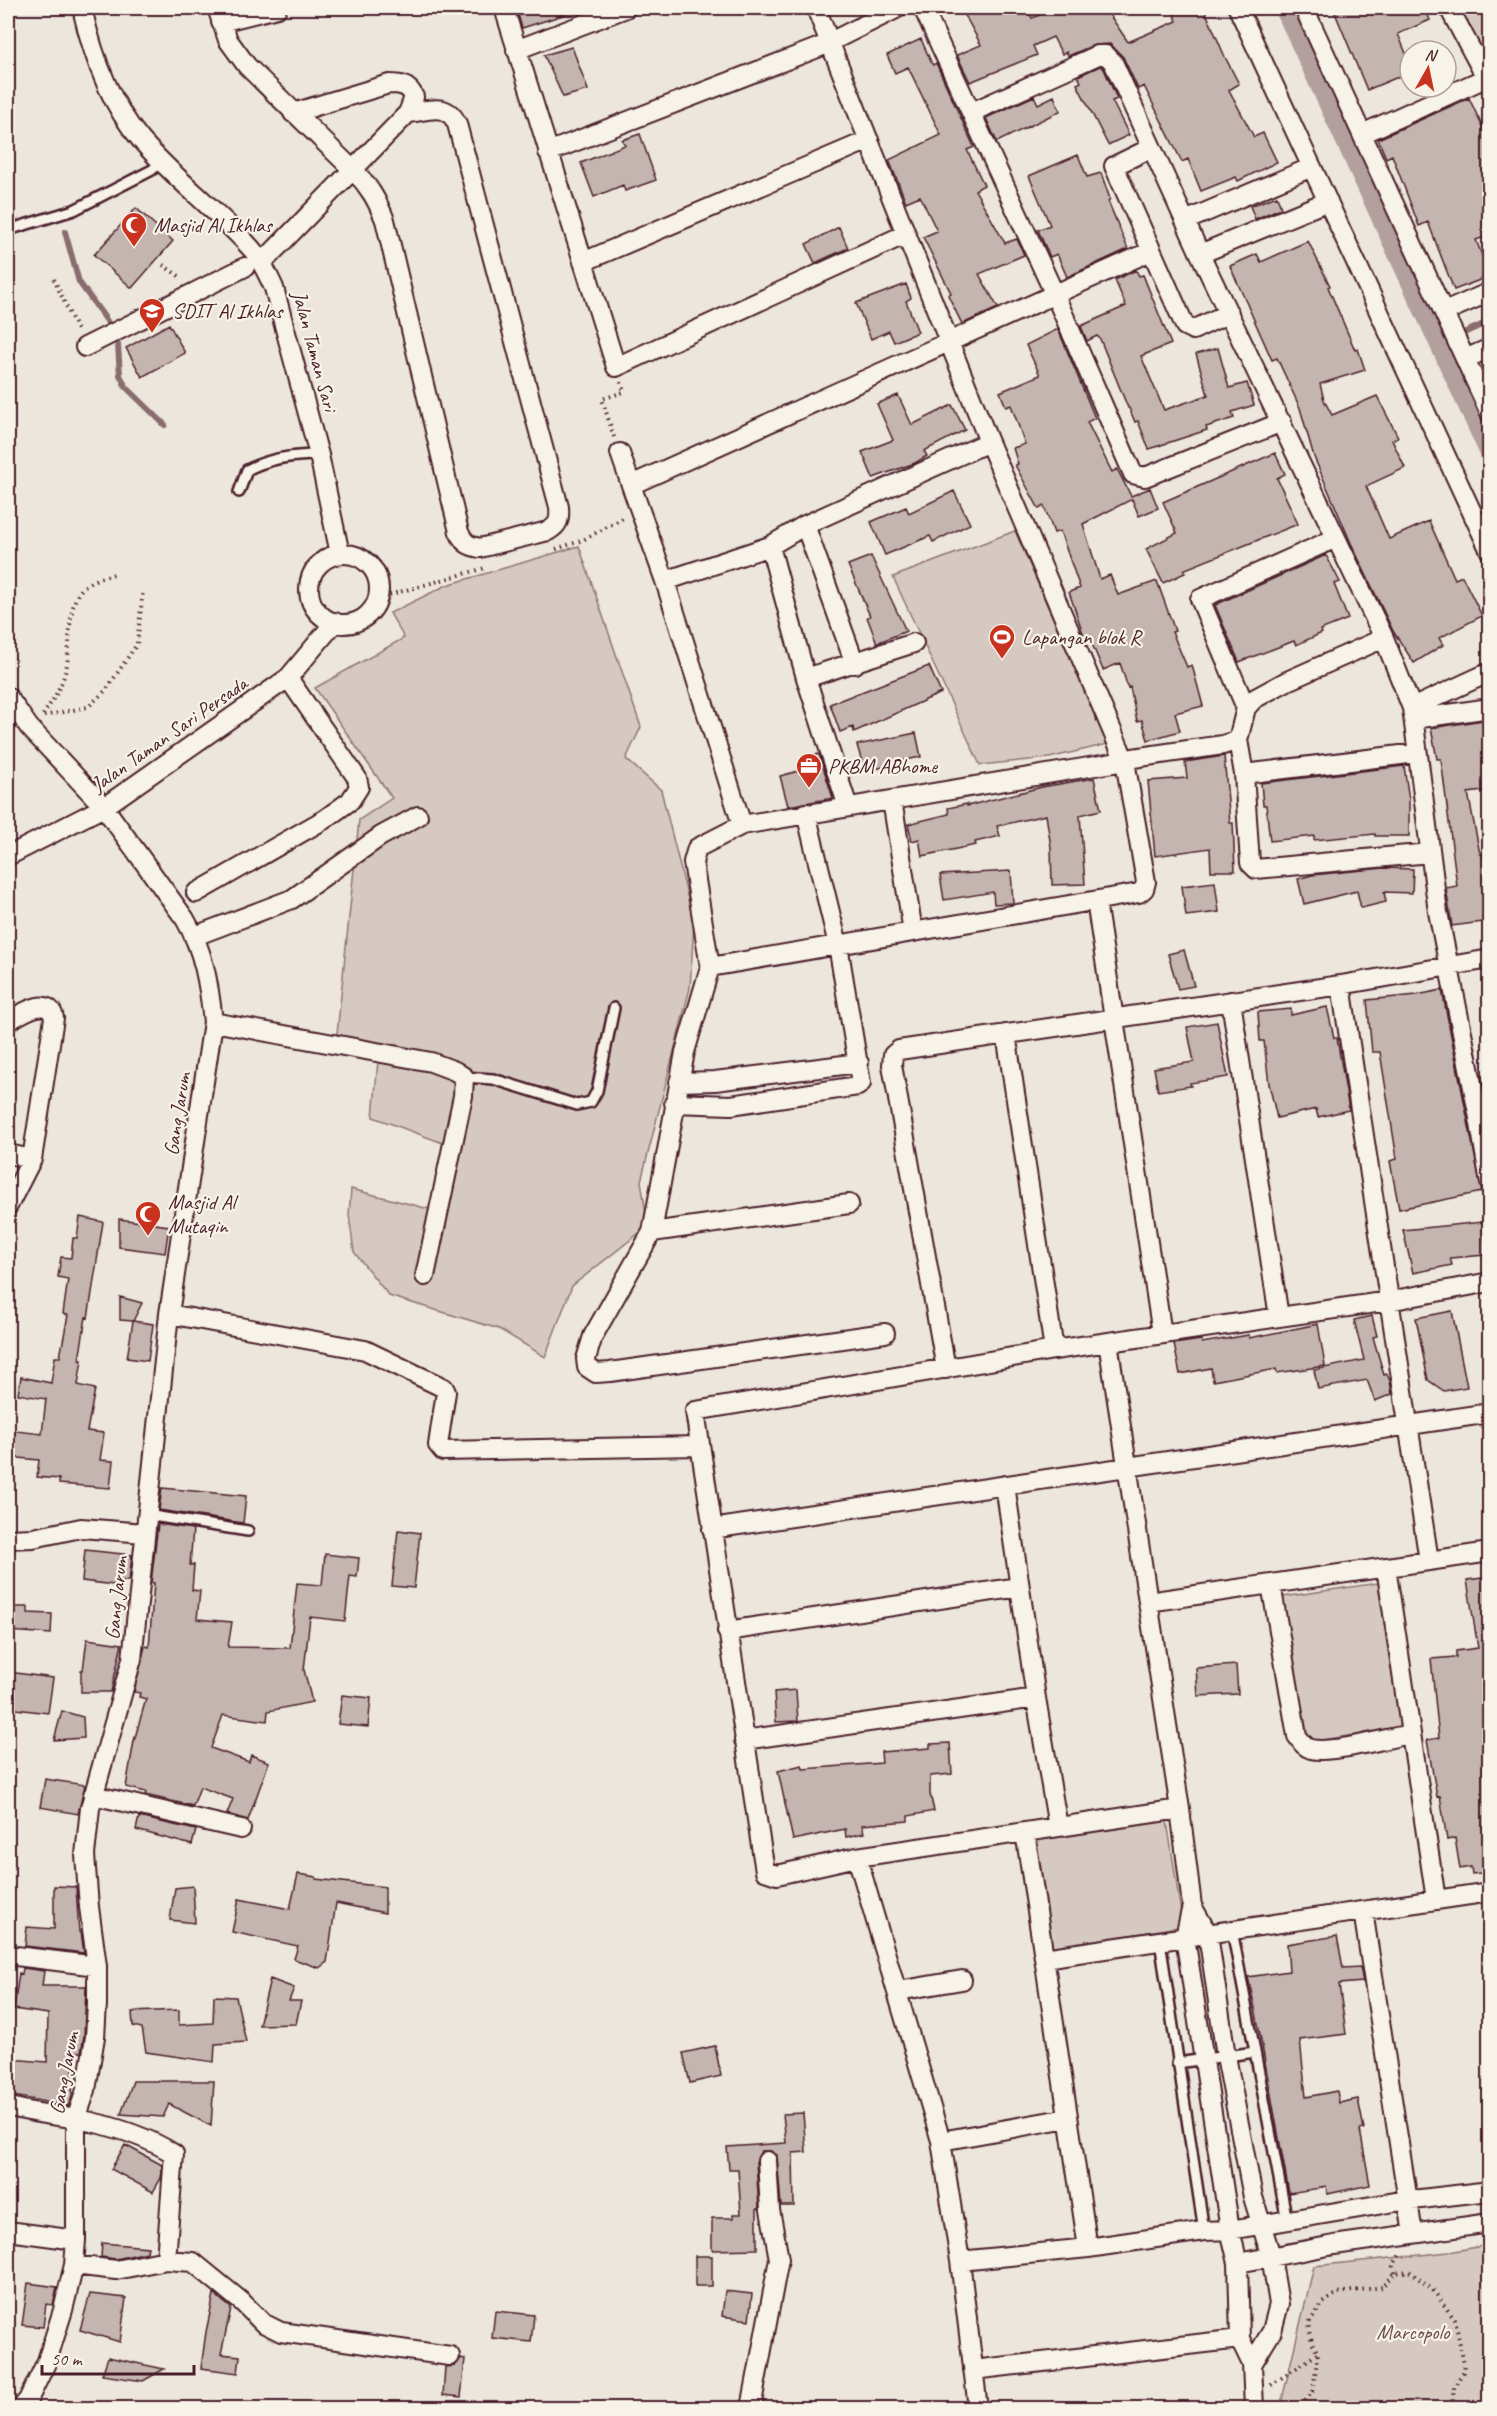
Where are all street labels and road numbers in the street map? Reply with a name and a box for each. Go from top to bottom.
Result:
street label: Jalan Taman Sari [286,287,344,417]
street label: Jalan Taman Sari Persada [85,669,254,798]
street label: Gang Jarum [158,1069,197,1157]
street label: Gang Jarum [99,1553,134,1641]
street label: Gang Jarum [43,2027,85,2116]

